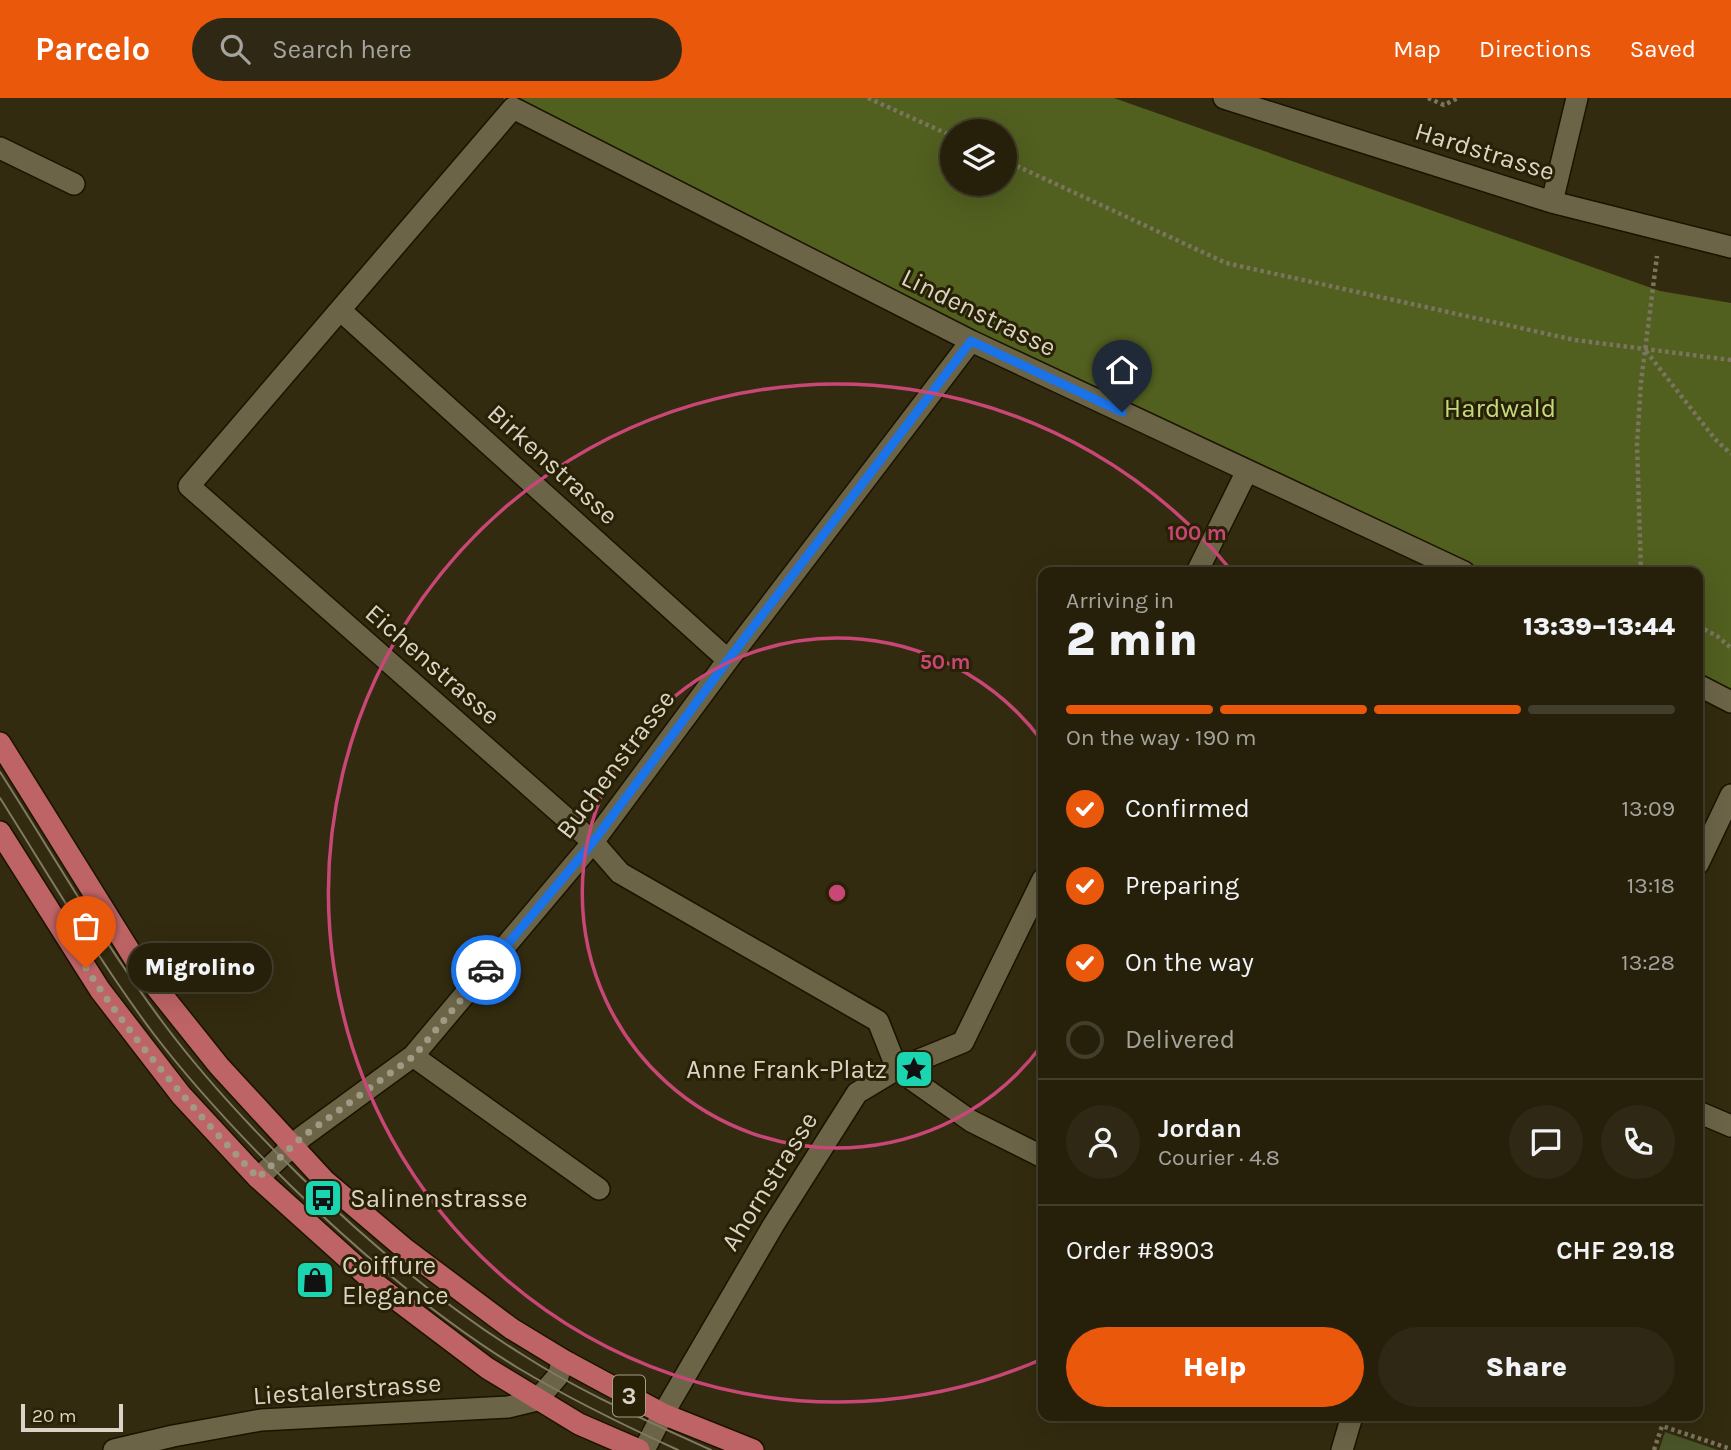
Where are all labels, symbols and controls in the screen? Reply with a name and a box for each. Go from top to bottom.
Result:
search box [192,18,682,81]
text: Parcelo [35,30,150,68]
icon: search [216,30,254,68]
text: Search here [272,34,412,65]
text: Map [1393,35,1441,63]
text: Directions [1479,35,1592,63]
text: Saved [1630,35,1696,63]
street label: Hardstrasse [1411,116,1558,187]
map controls [940,119,1017,196]
button: layers [940,119,1017,196]
street label: Lindenstrasse [897,262,1061,363]
pin [1092,340,1152,412]
icon: home [1103,351,1141,389]
park label: Hardwald [1444,393,1556,424]
street label: Birkenstrasse [481,398,624,531]
text: 100 m [1167,521,1227,545]
text: Arriving in [1066,587,1174,614]
street label: Eichenstrasse [359,597,506,731]
text: 13:39–13:44 [1523,611,1675,642]
text: 2 min [1066,613,1198,667]
text: 50 m [920,650,970,674]
street label: Buchenstrasse [549,684,681,845]
text: On the way · 190 m [1066,724,1257,751]
icon: check [1066,790,1104,828]
text: Confirmed [1125,793,1250,824]
text: 13:09 [1622,795,1675,822]
icon: check [1066,867,1104,905]
text: Preparing [1125,870,1239,901]
text: 13:18 [1627,872,1675,899]
centre of rings [825,881,849,905]
pin [56,896,116,968]
icon: bag [67,907,105,945]
courier [451,935,521,1005]
callout: Migrolino [128,944,272,992]
icon: check [1066,944,1104,982]
text: On the way [1125,947,1254,978]
text: 13:28 [1621,949,1675,976]
icon: car [467,951,505,989]
text: Migrolino [145,954,255,981]
text: Delivered [1125,1024,1235,1055]
place icon: Anne Frank-Platz [893,1048,935,1090]
place label: Anne Frank-Platz [686,1054,887,1085]
button: person [1066,1105,1140,1179]
button: chat [1509,1105,1583,1179]
button: phone [1601,1105,1675,1179]
street label: Ahornstrasse [714,1106,824,1256]
text: Jordan [1158,1113,1242,1144]
text: Courier · 4.8 [1158,1144,1280,1171]
bus stop icon: Salinenstrasse [302,1177,344,1219]
place label: Salinenstrasse [350,1183,528,1214]
text: Order #8903 [1066,1235,1215,1266]
text: CHF 29.18 [1556,1235,1675,1266]
place label: Coiffure Elegance [342,1250,449,1311]
shop icon: Coiffure Elegance [294,1259,336,1301]
button: Help [1066,1327,1364,1407]
button: Share [1378,1327,1675,1407]
street label: Liestalerstrasse [252,1367,442,1412]
road number: 3 [613,1376,645,1416]
scale bar [21,1401,122,1433]
text: 20 m [32,1405,77,1427]

